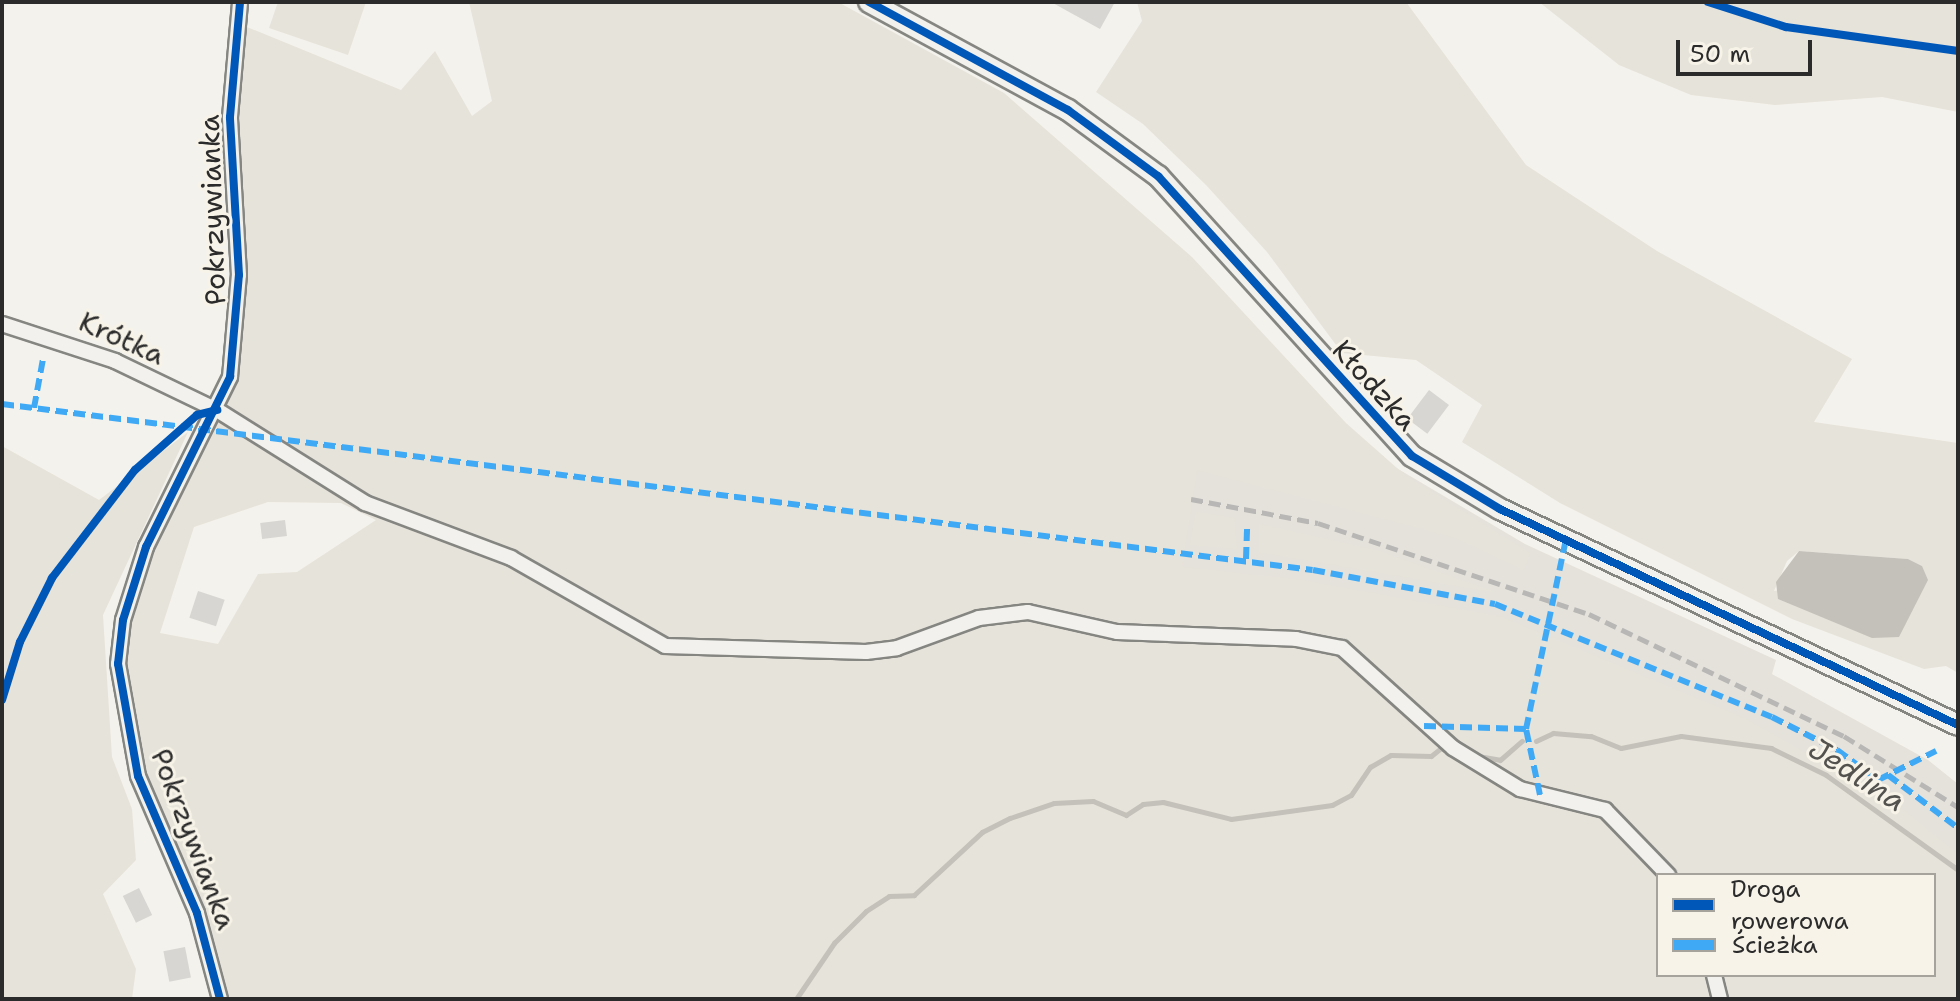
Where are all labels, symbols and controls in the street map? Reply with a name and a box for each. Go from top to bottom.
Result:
scale bar [1680,24,1816,74]
text: 50 m [1690,38,1750,70]
street label: Pokrzywianka [192,114,232,306]
street label: Krótka [74,304,170,372]
street label: Kłodzka [1326,333,1424,437]
water label: Jedlina [1802,730,1912,820]
street label: Pokrzywianka [144,744,244,934]
legend [1656,873,1936,977]
text: Droga rowerowa [1731,873,1849,937]
text: Ścieżka [1732,929,1818,961]

